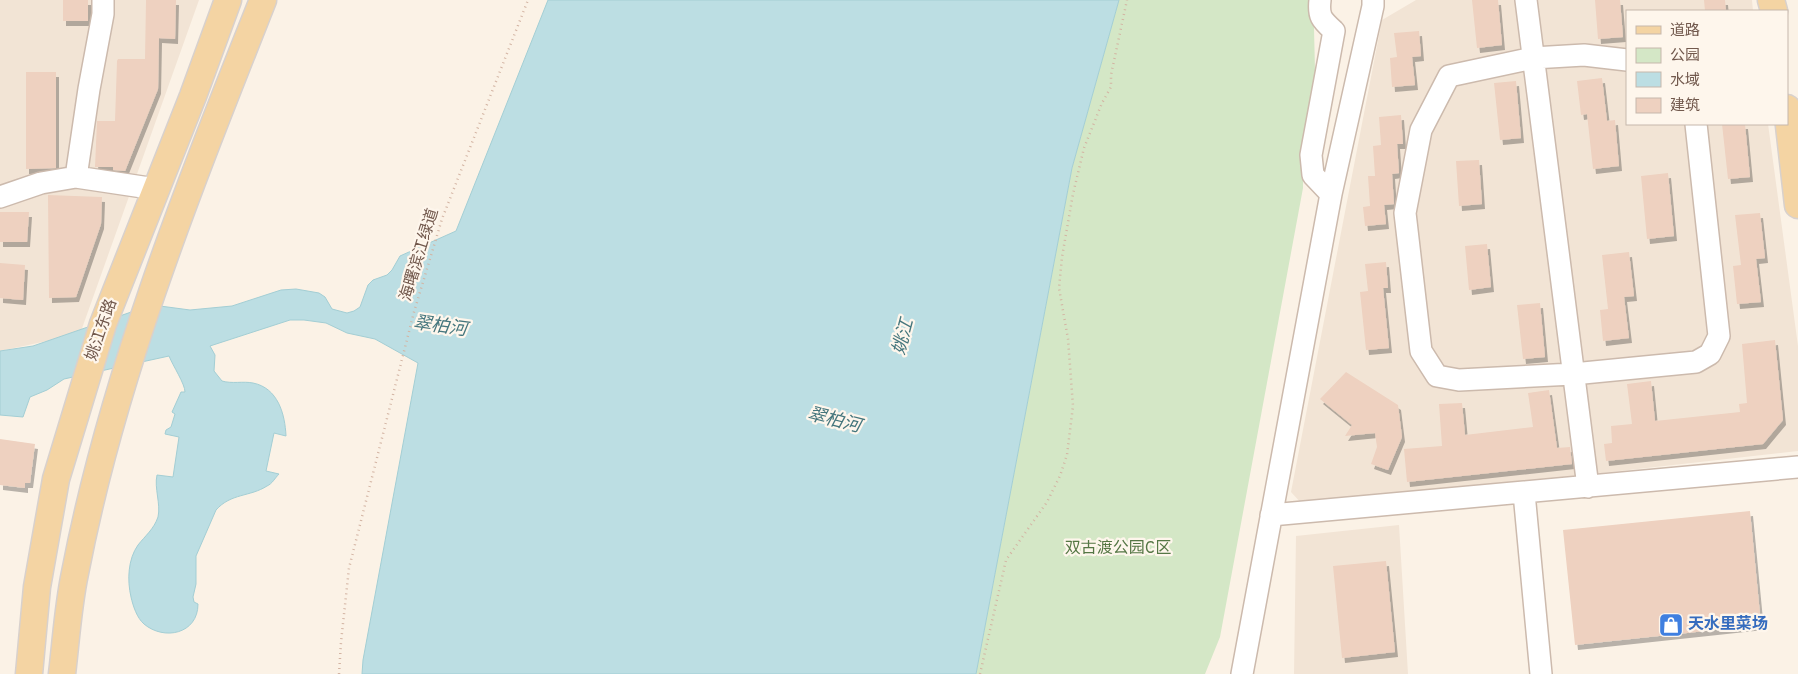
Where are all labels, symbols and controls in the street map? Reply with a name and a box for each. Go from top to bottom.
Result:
legend [1626,10,1788,125]
text: 道路 [1670,22,1700,41]
text: 公园 [1670,47,1700,66]
text: 水域 [1670,72,1700,91]
text: 建筑 [1670,97,1700,116]
street label: 海曙滨江绿道 [396,206,444,304]
street label: 姚江东路 [82,296,122,364]
water label: 翠柏河 [412,312,471,343]
water label: 姚江 [888,315,920,357]
water label: 翠柏河 [805,403,866,439]
park label: 双古渡公园C区 [1065,539,1171,559]
shop icon: 天水里菜场 [1658,612,1684,638]
place label: 天水里菜场 [1688,615,1768,635]

